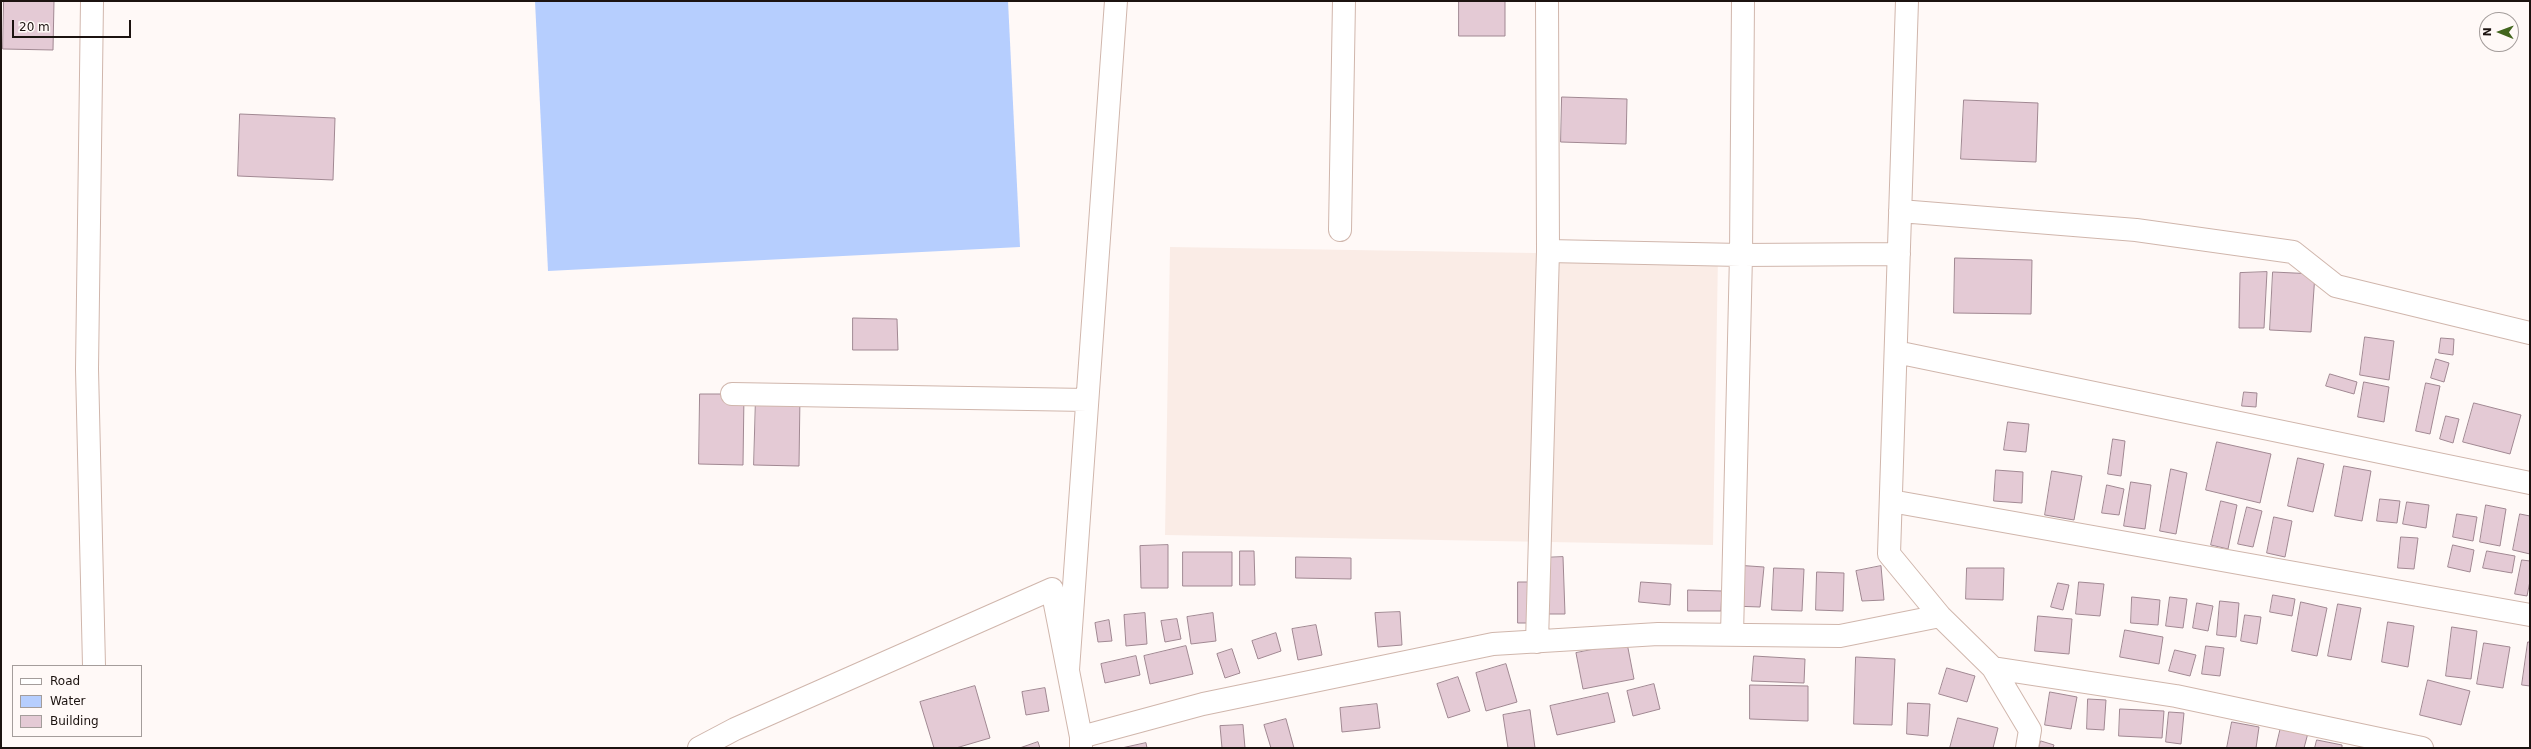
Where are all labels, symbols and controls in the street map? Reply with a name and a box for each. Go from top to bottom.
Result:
scale bar [14,12,133,38]
north arrow [2479,12,2519,52]
text: 20 m [19,20,50,34]
text: N [2481,27,2494,37]
legend [12,665,142,737]
text: Road [50,674,80,688]
text: Water [50,694,85,708]
text: Building [50,714,99,728]

